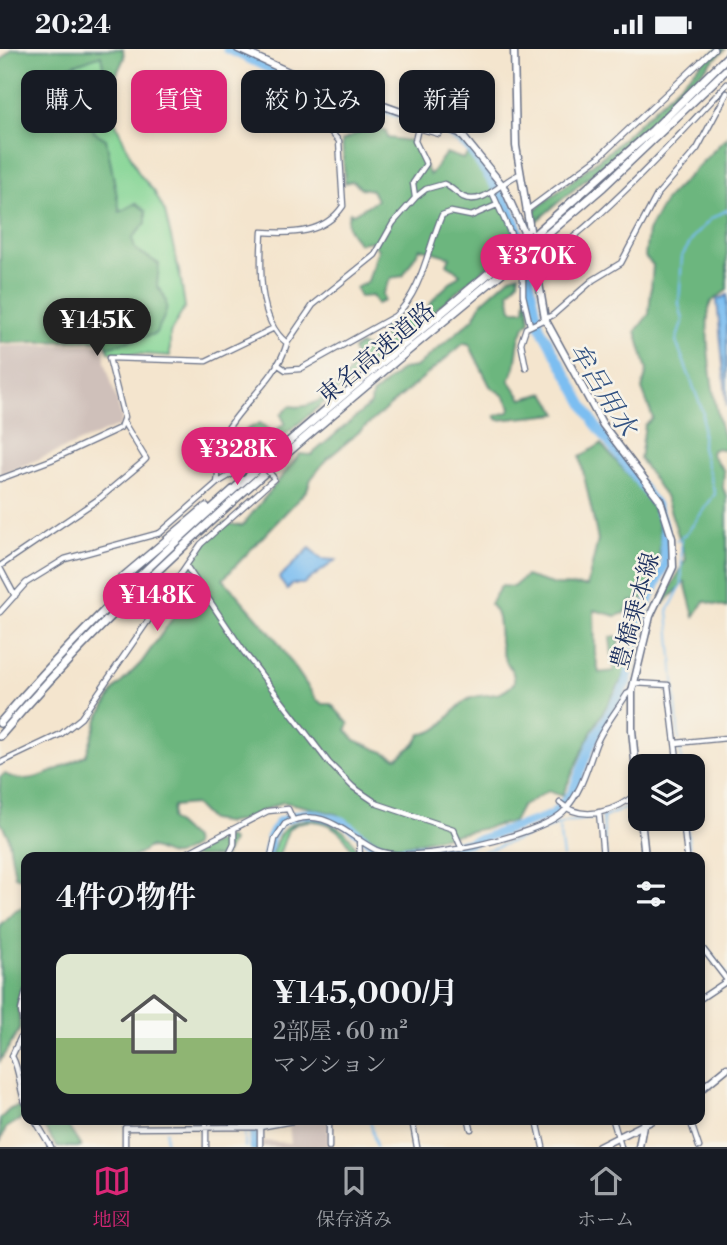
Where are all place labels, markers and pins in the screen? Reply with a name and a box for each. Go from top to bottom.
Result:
pin: ¥370K [487,235,585,294]
pin: ¥145K [48,299,146,358]
pin: ¥328K [188,427,286,487]
pin: ¥148K [108,573,206,633]

